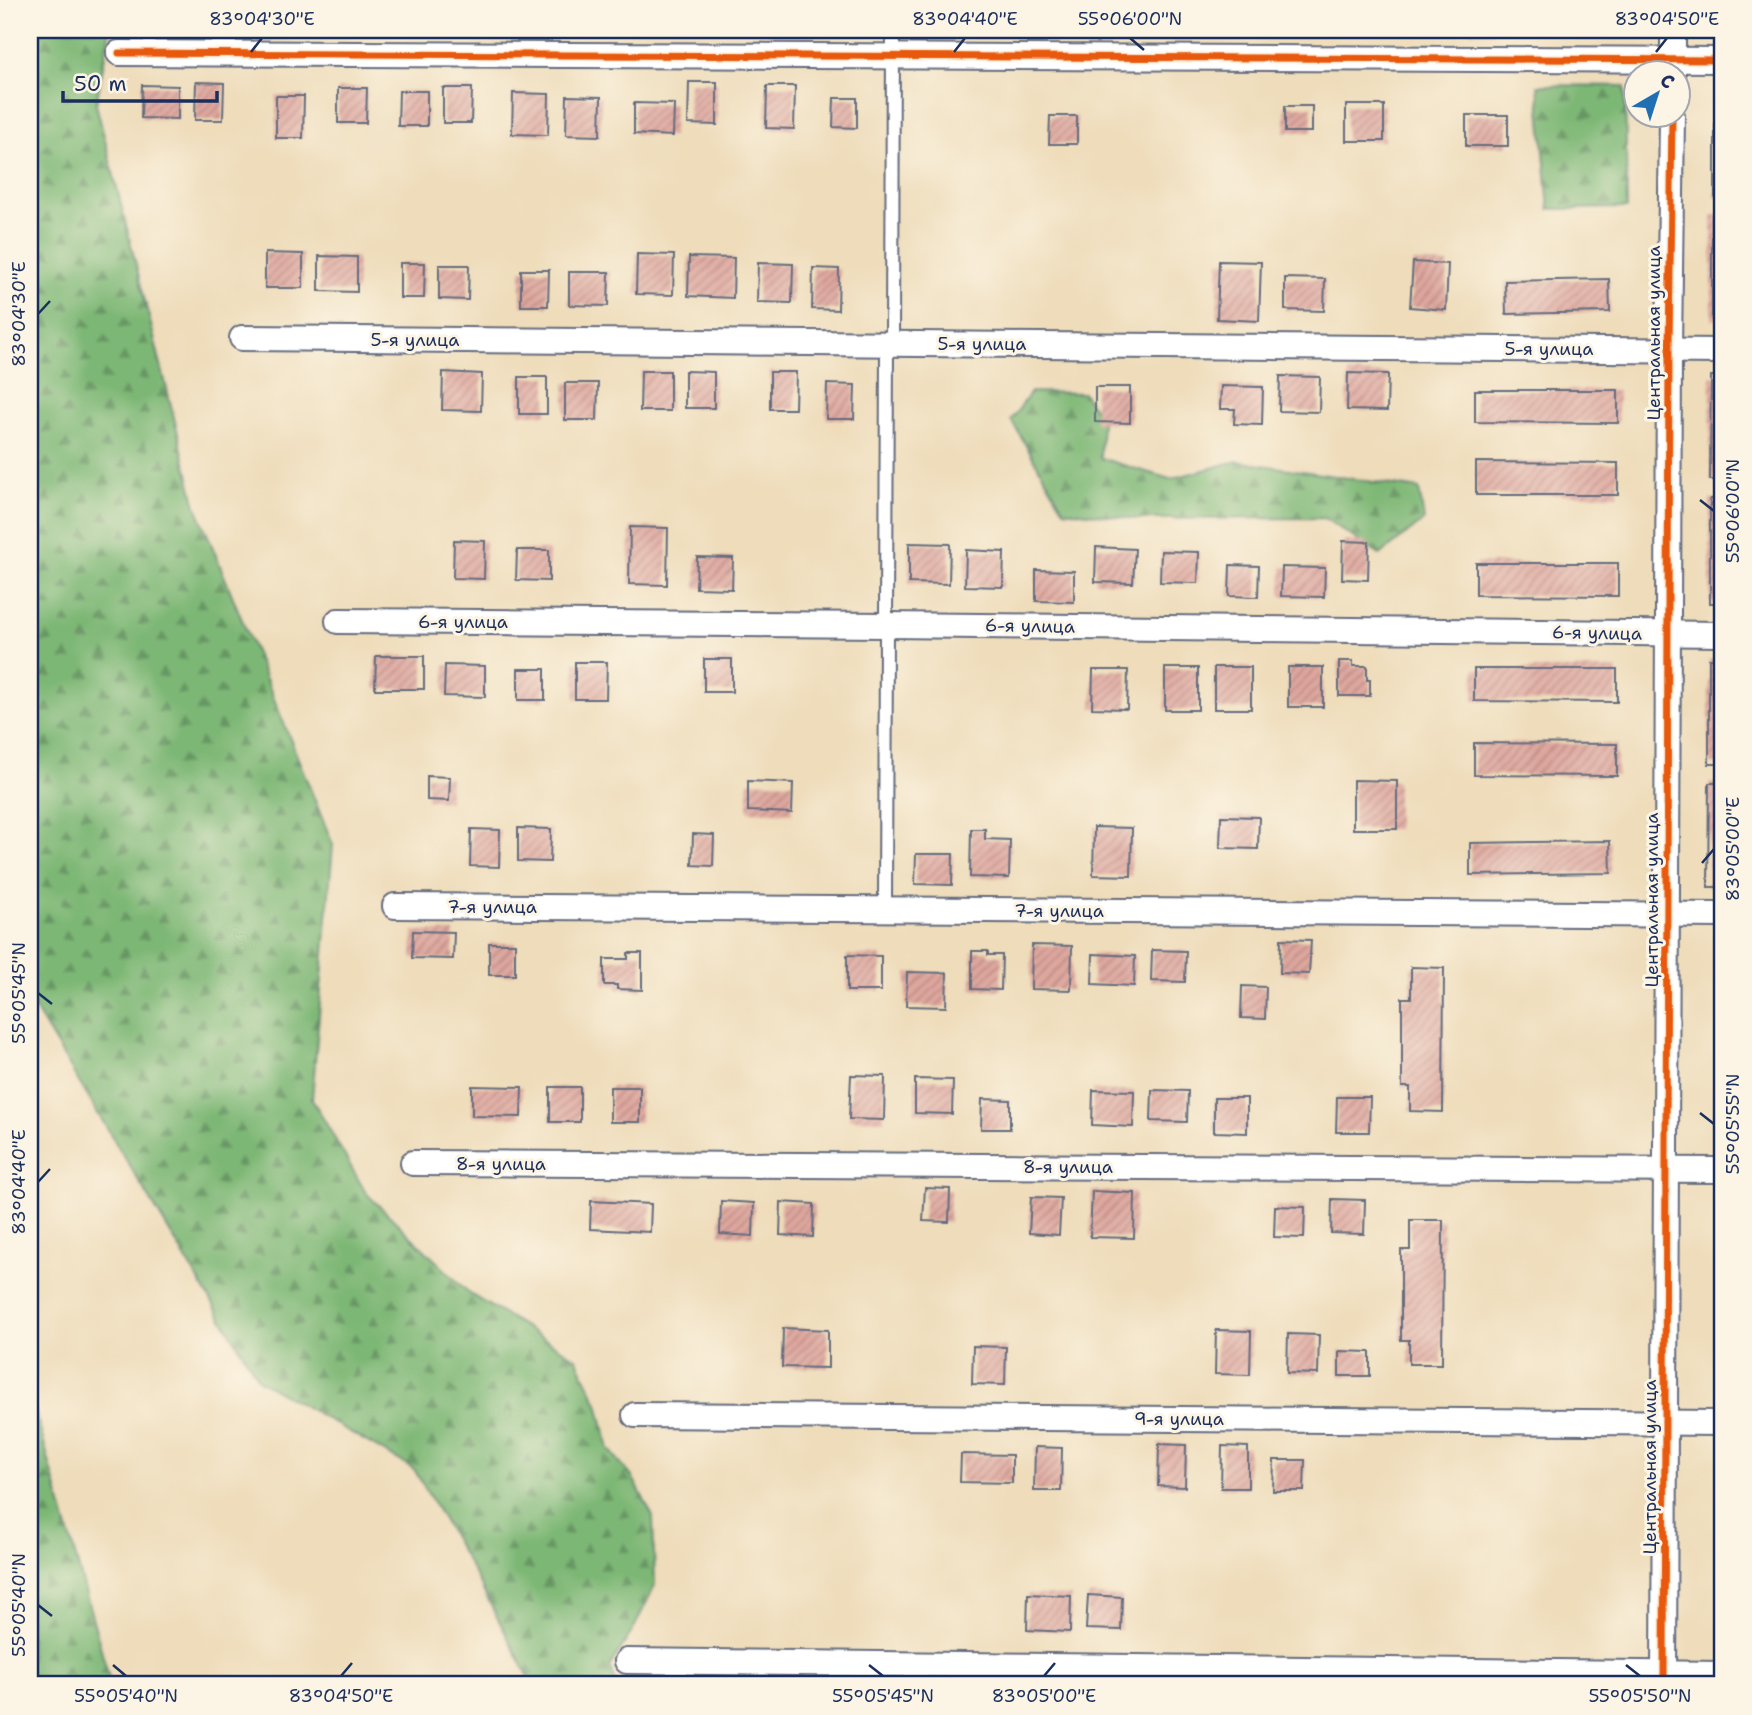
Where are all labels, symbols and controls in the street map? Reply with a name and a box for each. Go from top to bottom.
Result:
text: 83°04'30"E [209,7,315,31]
text: 83°04'40"E [912,7,1018,31]
text: 55°06'00"N [1078,7,1182,31]
text: 83°04'50"E [1615,7,1719,31]
scale bar [63,60,217,104]
north arrow [1622,60,1692,130]
text: С [1655,68,1680,95]
text: 50 m [74,70,127,98]
street label: Центральная улица [1642,245,1666,421]
text: 83°04'30"E [7,261,31,367]
street label: 5-я улица [371,328,459,352]
street label: 5-я улица [938,332,1026,356]
street label: 5-я улица [1505,337,1593,361]
text: 55°06'00"N [1721,459,1745,563]
street label: 6-я улица [418,610,508,634]
street label: 6-я улица [985,613,1075,639]
street label: 6-я улица [1552,620,1642,646]
text: 83°05'00"E [1721,797,1745,901]
street label: Центральная улица [1640,812,1664,988]
street label: 7-я улица [447,895,537,919]
street label: 7-я улица [1014,899,1104,923]
text: 55°05'45"N [7,942,31,1044]
text: 55°05'55"N [1721,1074,1745,1174]
text: 83°04'40"E [7,1129,31,1235]
street label: 8-я улица [456,1152,546,1176]
street label: 8-я улица [1023,1155,1113,1179]
street label: Центральная улица [1638,1379,1662,1555]
street label: 9-я улица [1134,1407,1224,1431]
text: 55°05'40"N [7,1553,31,1657]
text: 55°05'40"N [74,1684,178,1708]
text: 83°04'50"E [289,1684,393,1708]
text: 55°05'45"N [832,1684,934,1708]
text: 83°05'00"E [992,1684,1096,1708]
text: 55°05'50"N [1588,1684,1692,1708]

